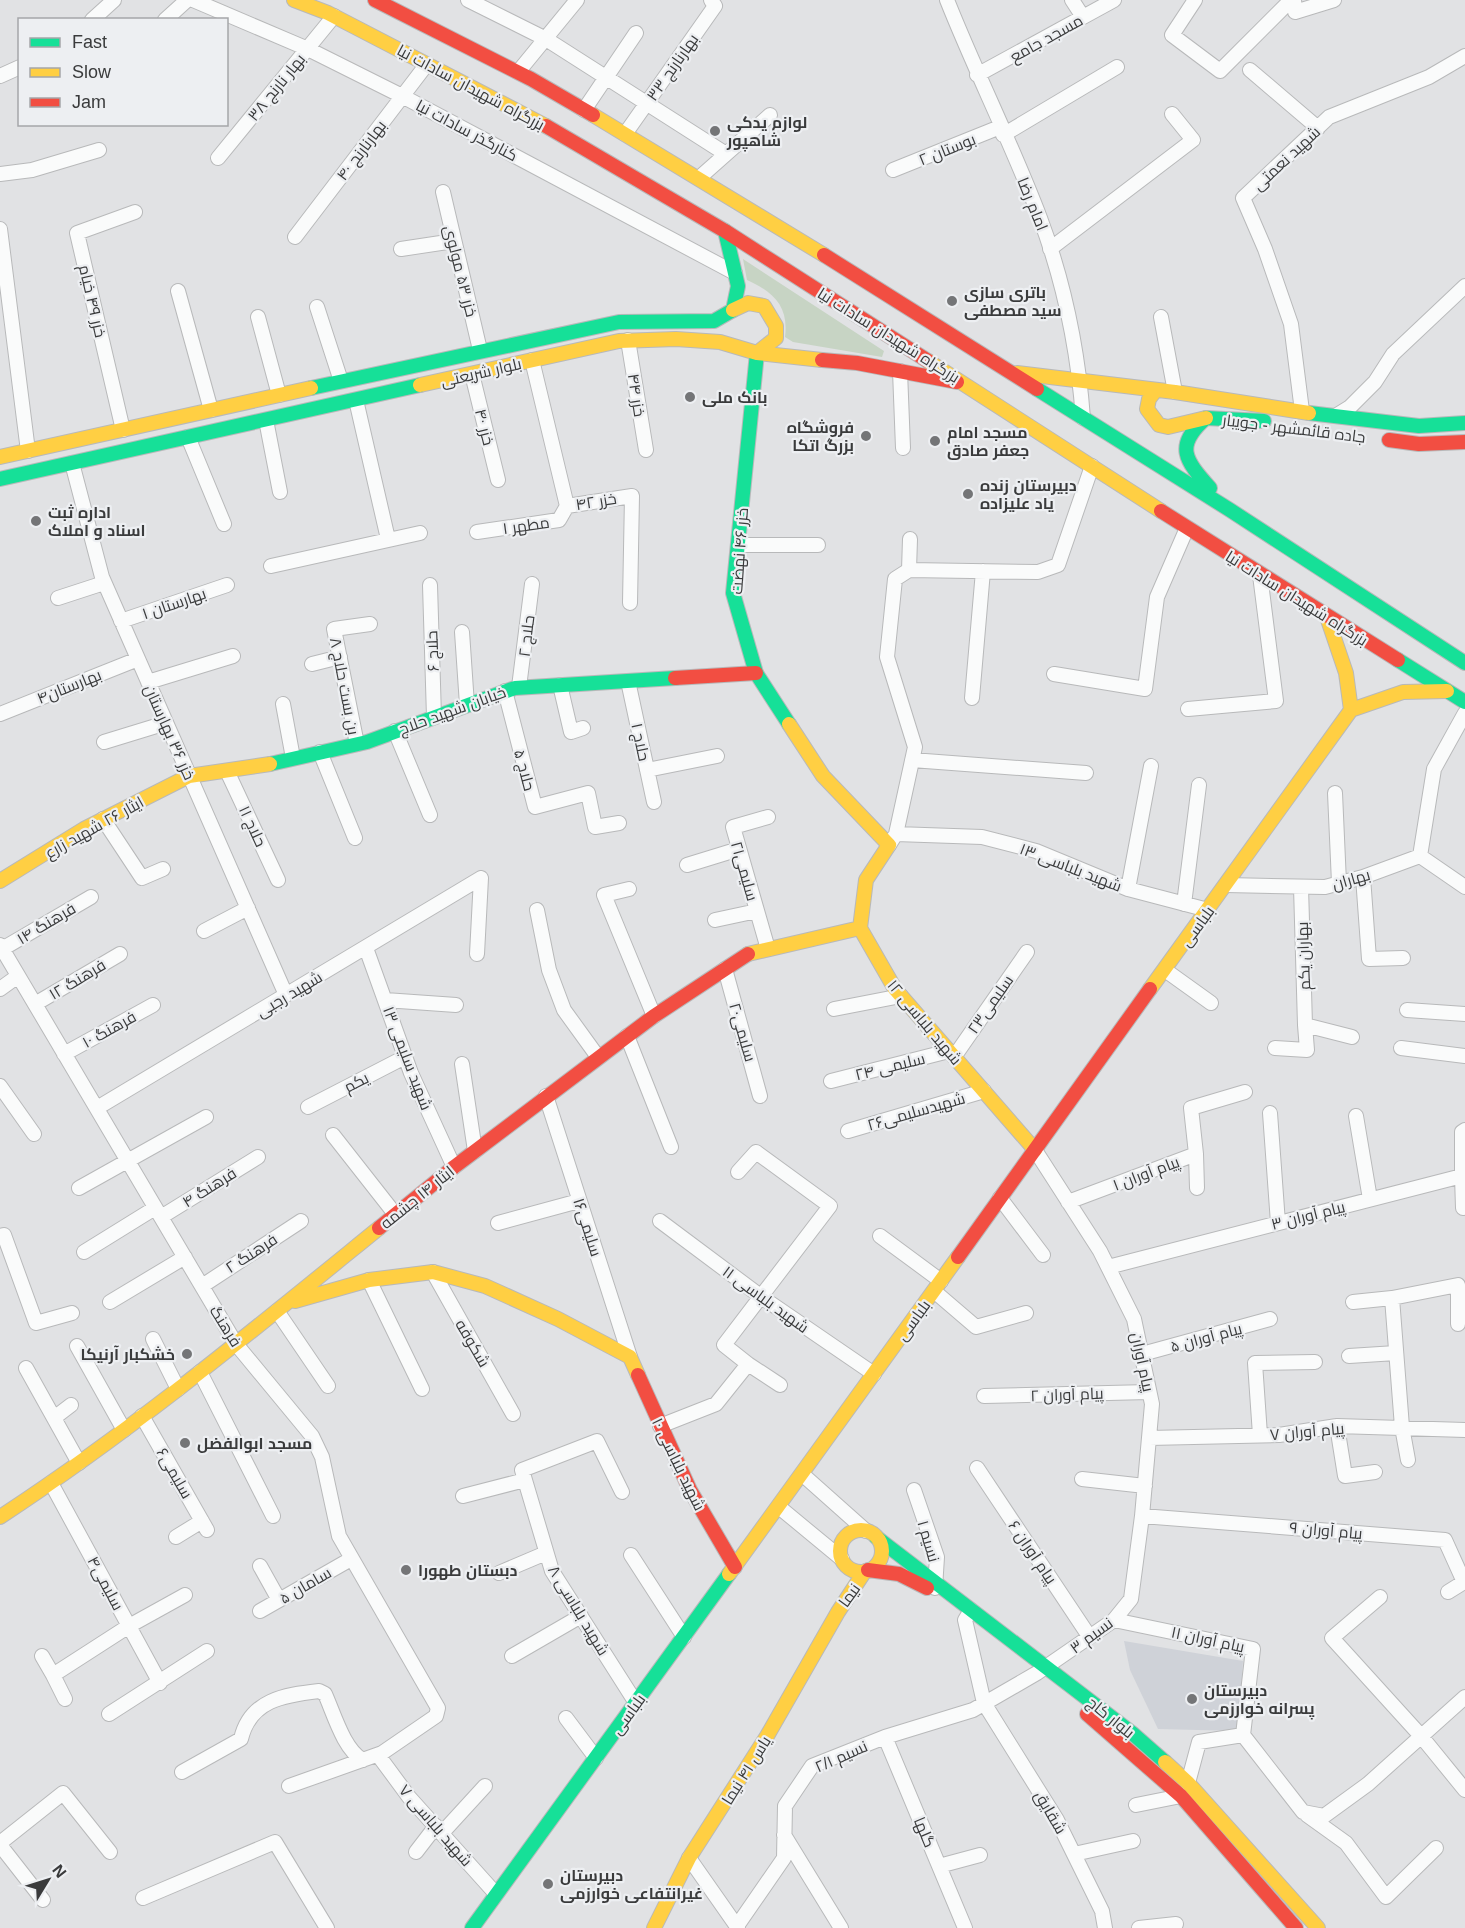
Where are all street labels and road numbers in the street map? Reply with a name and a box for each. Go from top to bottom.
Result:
street label: مسجد جامع [1007,11,1087,68]
street label: بهارنارنج ۳۳ [643,31,704,106]
street label: بزرگراه شهیدان سادات نیا [393,41,547,135]
street label: بهار نارنج ۳۸ [244,50,311,126]
street label: کنارگذر سادات نیا [413,97,520,165]
street label: بهارنارنج ۴۰ [333,117,392,185]
street label: شهید نعمتی [1249,123,1325,195]
street label: بوستان ۲ [916,130,979,170]
street label: امام رضا [1011,175,1051,234]
street label: خزر ۵۳ مولوی [439,224,480,319]
street label: خزر ۴۹ خیام [73,263,109,340]
street label: بزرگراه شهیدان سادات نیا [814,285,963,388]
street label: بلوار شریعتی [439,355,524,392]
street label: خزر ۴۴ [624,372,648,418]
street label: خزر ۴۰ [471,407,497,447]
street label: جاده قائمشهر - جویبار [1220,411,1366,448]
street label: خزر ۴۲ [574,490,618,514]
street label: خزر ۴۶ نهضت [728,507,753,595]
street label: مطهر ۱ [502,514,551,539]
street label: بزرگراه شهیدان سادات نیا [1222,548,1371,651]
street label: بهارستان ۱ [140,585,209,624]
street label: حلاج ۲ [516,614,540,658]
street label: حلاج ۶ [423,630,445,672]
street label: بن بست حلاج ۸ [324,636,362,737]
street label: بهارستان۴ [35,666,105,709]
street label: خزر ۳۶ بهارستان [139,682,198,783]
street label: خیابان شهید حلاج [396,683,509,741]
street label: حلاج ۱ [625,722,653,763]
street label: حلاج ۵ [508,748,538,793]
street label: ایثار ۲۶ شهید زارع [42,793,148,864]
street label: حلاج ۱۱ [233,803,269,851]
street label: سلیمی۲۱ [726,839,761,903]
street label: شهید بلباسی ١٣ [1017,840,1124,897]
street label: بهاران [1330,866,1373,895]
street label: فرهنگ ۱۴ [14,899,79,948]
street label: بلباسی [1177,903,1219,951]
street label: بهاران یکم [1294,921,1316,991]
street label: فرهنگ ۱۲ [46,956,109,1004]
street label: شهید رجبی [253,968,326,1022]
street label: سلیمی۲۳ [964,972,1018,1038]
street label: شهید بلباسی ١٢ [883,977,965,1069]
street label: سلیمی۲۰ [724,1001,759,1064]
street label: شهید سلیمی ۱۳ [378,1004,435,1113]
street label: فرهنگ ۱۰ [80,1008,139,1052]
street label: سلیمی ۲۴ [853,1050,927,1085]
street label: یکم [341,1069,373,1098]
street label: شهیدسلیمی۲۶ [865,1089,968,1135]
street label: پیام آوران ۱ [1111,1153,1184,1197]
street label: ایثار ۱۴ چشمه [377,1163,459,1234]
street label: فرهنگ ۴ [179,1164,240,1211]
street label: سلیمی۱۶ [568,1196,605,1259]
street label: پیام آوران ۳ [1269,1198,1348,1236]
street label: فرهنگ ۲ [222,1231,281,1277]
street label: شهید بلباسی ١١ [718,1263,812,1338]
street label: بلباسی [893,1297,935,1345]
street label: فرهنگ [206,1303,245,1350]
street label: شکوفه [451,1316,493,1371]
street label: پیام آوران ۵ [1168,1320,1245,1358]
street label: پیام آوران [1125,1331,1157,1395]
street label: پیام آوران ۲ [1030,1385,1105,1407]
street label: شهید بلباسی ١٠ [647,1415,708,1514]
street label: پیام آوران ۷ [1269,1420,1346,1446]
street label: سلیمی۶ [152,1445,196,1503]
street label: پیام آوران ۶ [1003,1517,1060,1589]
street label: نسیم ۱ [912,1518,943,1565]
street label: پیام آوران ۹ [1289,1519,1364,1545]
street label: سلیمی۴ [83,1553,127,1614]
street label: شهید بلباسی ۸ [543,1562,612,1659]
street label: سامان ۵ [276,1564,335,1609]
street label: نیما [835,1580,864,1611]
street label: نسیم ۳ [1067,1614,1118,1659]
street label: پیام آوران ۱۱ [1169,1623,1247,1659]
street label: بلباسی [608,1691,650,1739]
street label: بلوار کاج [1082,1693,1138,1744]
street label: یاس ۴۱ نیما [719,1732,776,1809]
street label: نسیم ۲/۱ [812,1737,871,1778]
street label: شهید بلباسی ۷ [394,1781,475,1871]
street label: شقایق [1030,1788,1070,1838]
street label: گلها [909,1815,938,1851]

